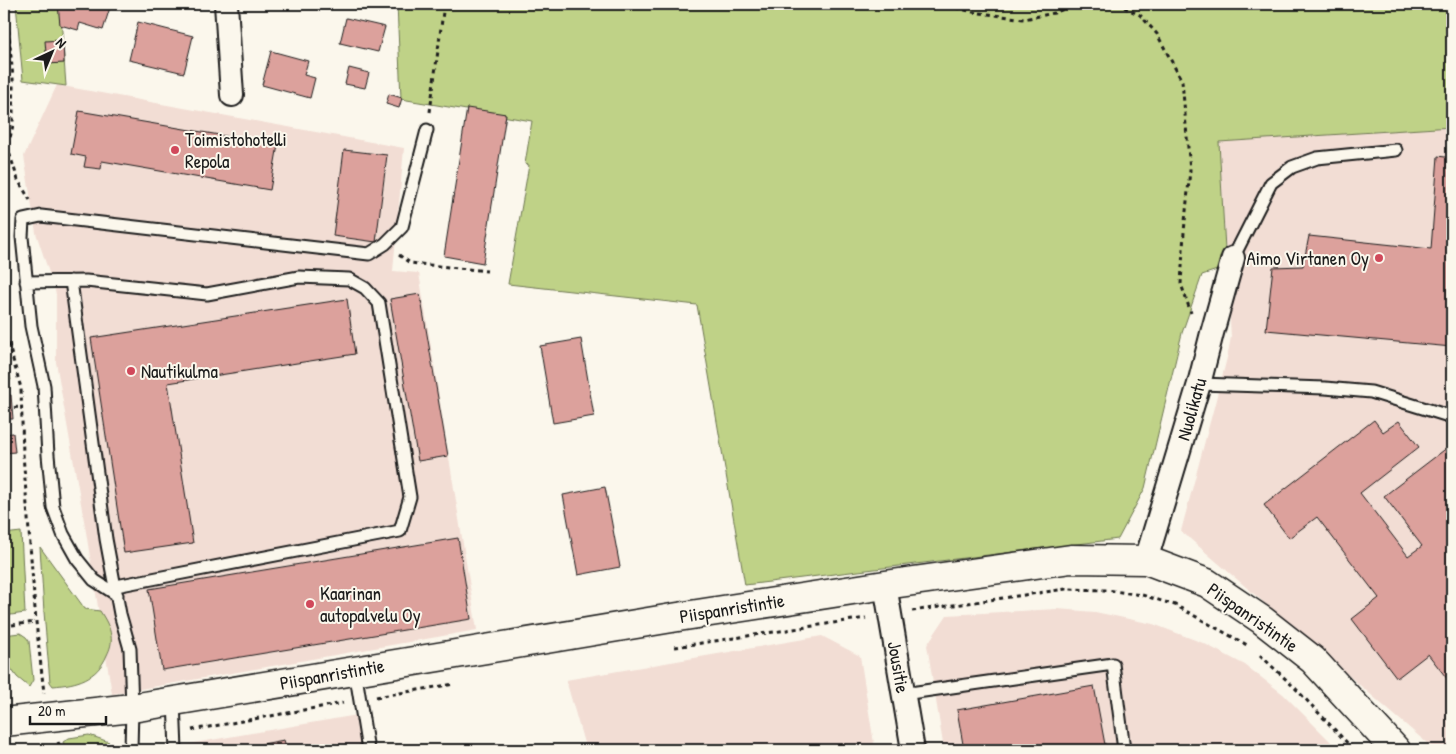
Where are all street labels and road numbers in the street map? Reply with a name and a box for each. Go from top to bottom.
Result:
street label: Nuolikatu [1170,374,1212,443]
street label: Piispanristintie [1202,576,1304,658]
street label: Piispanristintie [678,587,787,629]
street label: Jousitie [882,639,916,695]
street label: Piispanristintie [278,652,387,696]

